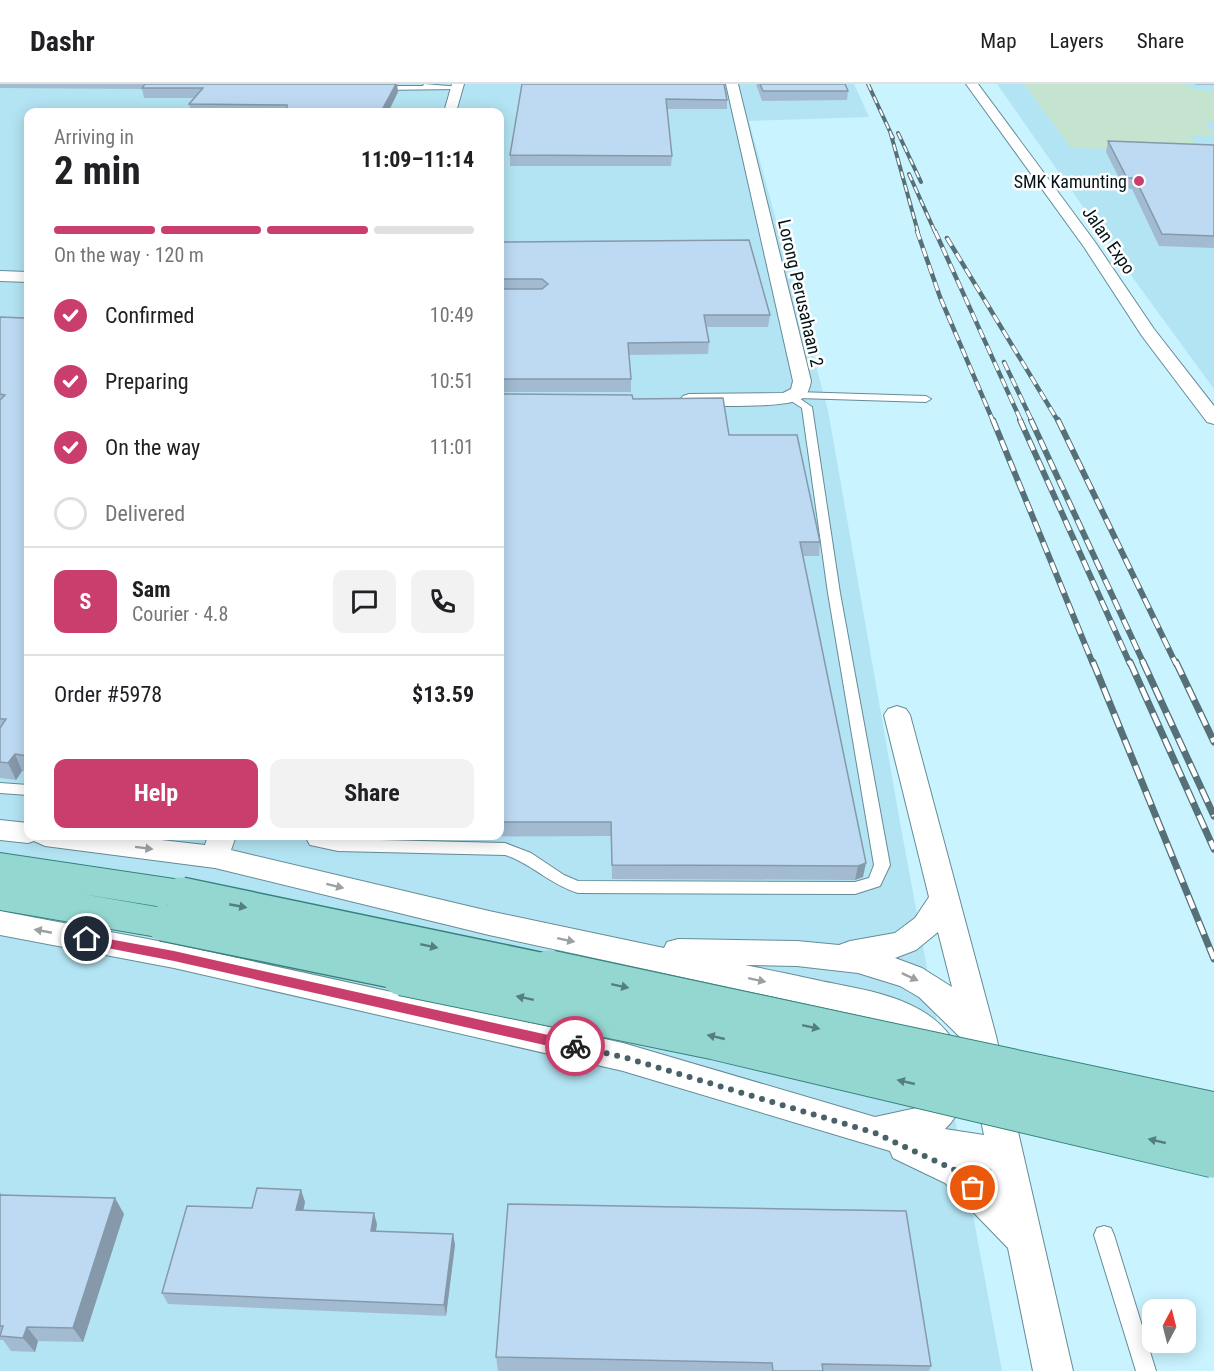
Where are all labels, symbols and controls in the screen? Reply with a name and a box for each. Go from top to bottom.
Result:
text: Dashr [30,25,95,58]
text: Map [980,29,1017,53]
text: Layers [1050,29,1104,53]
text: Share [1137,29,1184,53]
text: Arriving in [54,125,134,149]
text: 11:09–11:14 [361,147,474,172]
text: 2 min [54,148,141,194]
place label: SMK Kamunting [1014,171,1127,192]
marker: SMK Kamunting [1132,174,1146,188]
street label: Jalan Expo [1078,202,1140,278]
street label: Lorong Perusahaan 2 [774,217,828,369]
text: On the way · 120 m [54,243,204,267]
icon: check [54,299,87,332]
text: Confirmed [105,303,194,328]
text: 10:49 [430,303,474,327]
icon: check [54,365,87,398]
text: Preparing [105,369,189,394]
text: 10:51 [430,369,474,393]
icon: check [54,431,87,464]
text: On the way [105,435,200,460]
text: 11:01 [430,435,474,459]
text: Delivered [105,501,185,526]
button: chat [333,570,396,633]
button: phone [411,570,474,633]
text: Sam [132,577,171,602]
text: S [80,589,91,614]
text: Courier · 4.8 [132,602,228,626]
text: Order #5978 [54,682,162,707]
text: $13.59 [412,682,474,707]
button: Help [54,759,258,828]
button: Share [270,759,474,828]
one-way arrow [135,843,154,853]
one-way arrow [326,882,345,892]
one-way arrow [229,902,248,911]
pin [61,913,112,964]
icon: home [70,922,103,955]
one-way arrow [34,926,53,935]
one-way arrow [557,936,576,945]
one-way arrow [420,941,438,951]
one-way arrow [901,973,918,982]
one-way arrow [748,976,767,985]
one-way arrow [611,982,630,991]
one-way arrow [516,993,535,1002]
courier [545,1016,605,1076]
one-way arrow [801,1023,820,1032]
icon: bike [559,1030,592,1063]
one-way arrow [707,1032,726,1041]
one-way arrow [896,1077,915,1086]
one-way arrow [1148,1136,1166,1146]
pin [947,1162,998,1213]
icon: bag [956,1171,989,1204]
north arrow [1142,1299,1196,1353]
map controls [1142,1299,1196,1353]

